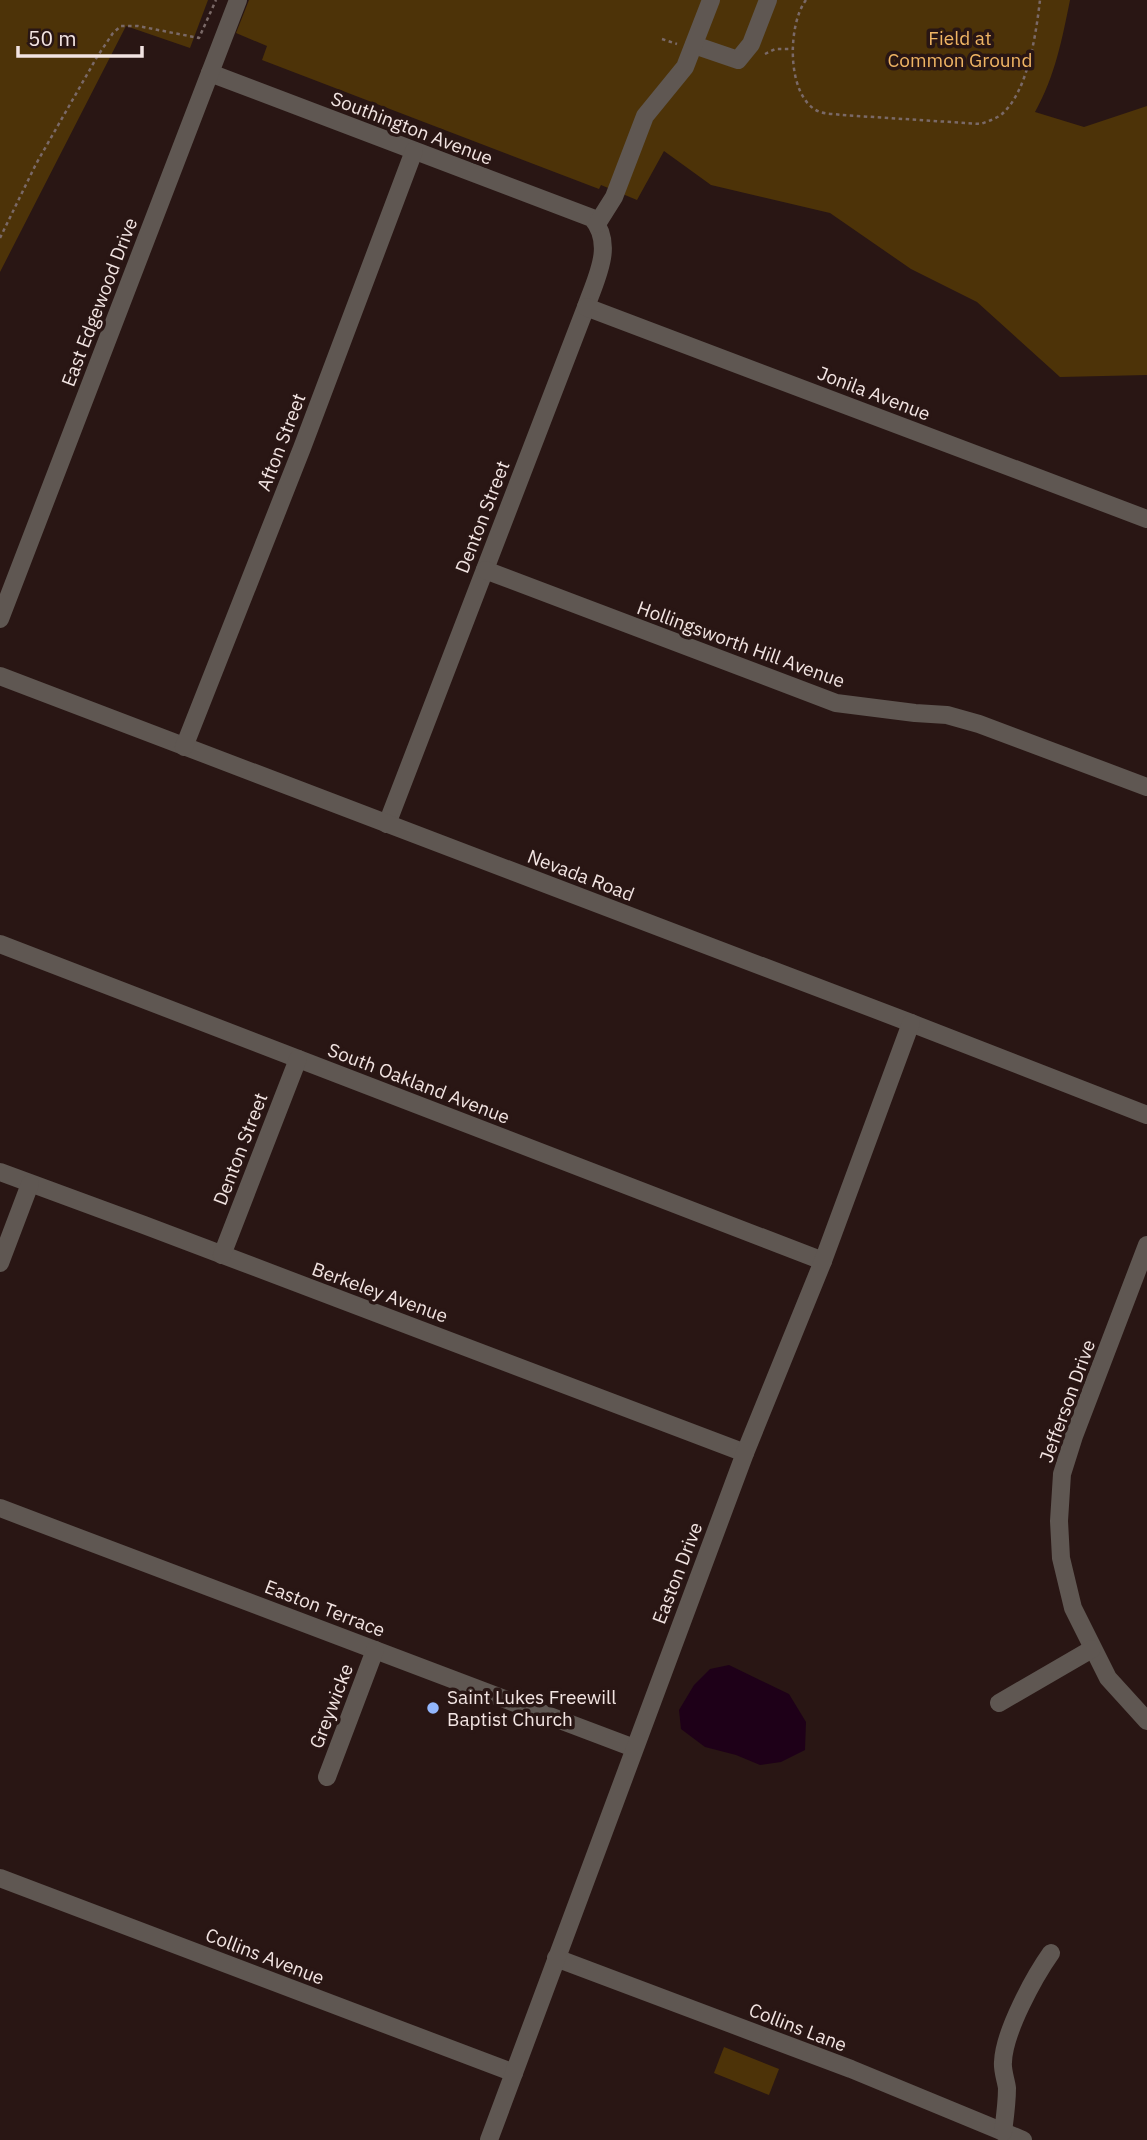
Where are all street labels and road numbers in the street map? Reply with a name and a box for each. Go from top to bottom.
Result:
street label: Southington Avenue [328,86,496,170]
street label: East Edgewood Drive [56,214,142,390]
street label: Jonila Avenue [814,360,934,426]
street label: Afton Street [251,390,311,494]
street label: Denton Street [450,457,514,577]
street label: Hollingsworth Hill Avenue [634,595,848,693]
street label: Nevada Road [524,844,638,906]
street label: South Oakland Avenue [325,1037,513,1129]
street label: Denton Street [208,1089,272,1209]
street label: Berkeley Avenue [309,1256,451,1328]
street label: Jefferson Drive [1034,1336,1100,1466]
street label: Easton Drive [647,1519,707,1627]
street label: Easton Terrace [262,1574,388,1642]
street label: Greywicke [304,1660,358,1752]
street label: Collins Avenue [202,1922,328,1990]
street label: Collins Lane [746,1997,850,2057]

